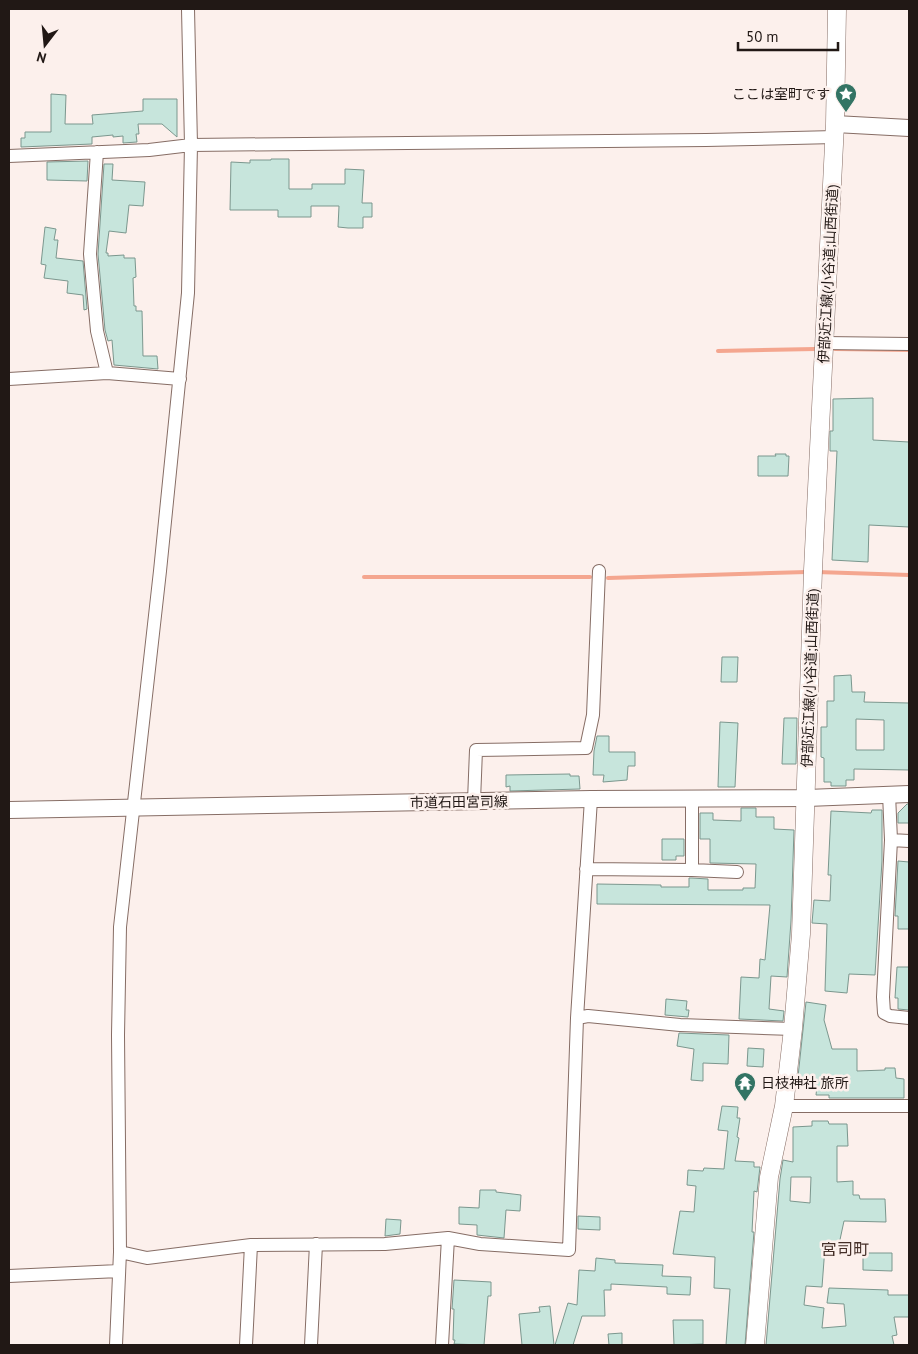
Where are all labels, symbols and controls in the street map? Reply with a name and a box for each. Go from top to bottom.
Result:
north arrow [20,20,70,70]
scale bar [738,20,838,52]
text: 50 m [746,27,779,46]
text: N [35,48,48,67]
place icon: ここは室町です [834,82,858,113]
place label: ここは室町です [732,85,830,103]
street label: 伊部近江線(小谷道;山西街道) [814,184,842,364]
street label: 伊部近江線(小谷道;山西街道) [798,588,822,768]
street label: 市道石田宮司線 [410,792,508,812]
temple icon: 日枝神社 旅所 [733,1071,757,1102]
place label: 日枝神社 旅所 [761,1074,849,1092]
district label: 宮司町 [821,1239,869,1259]

